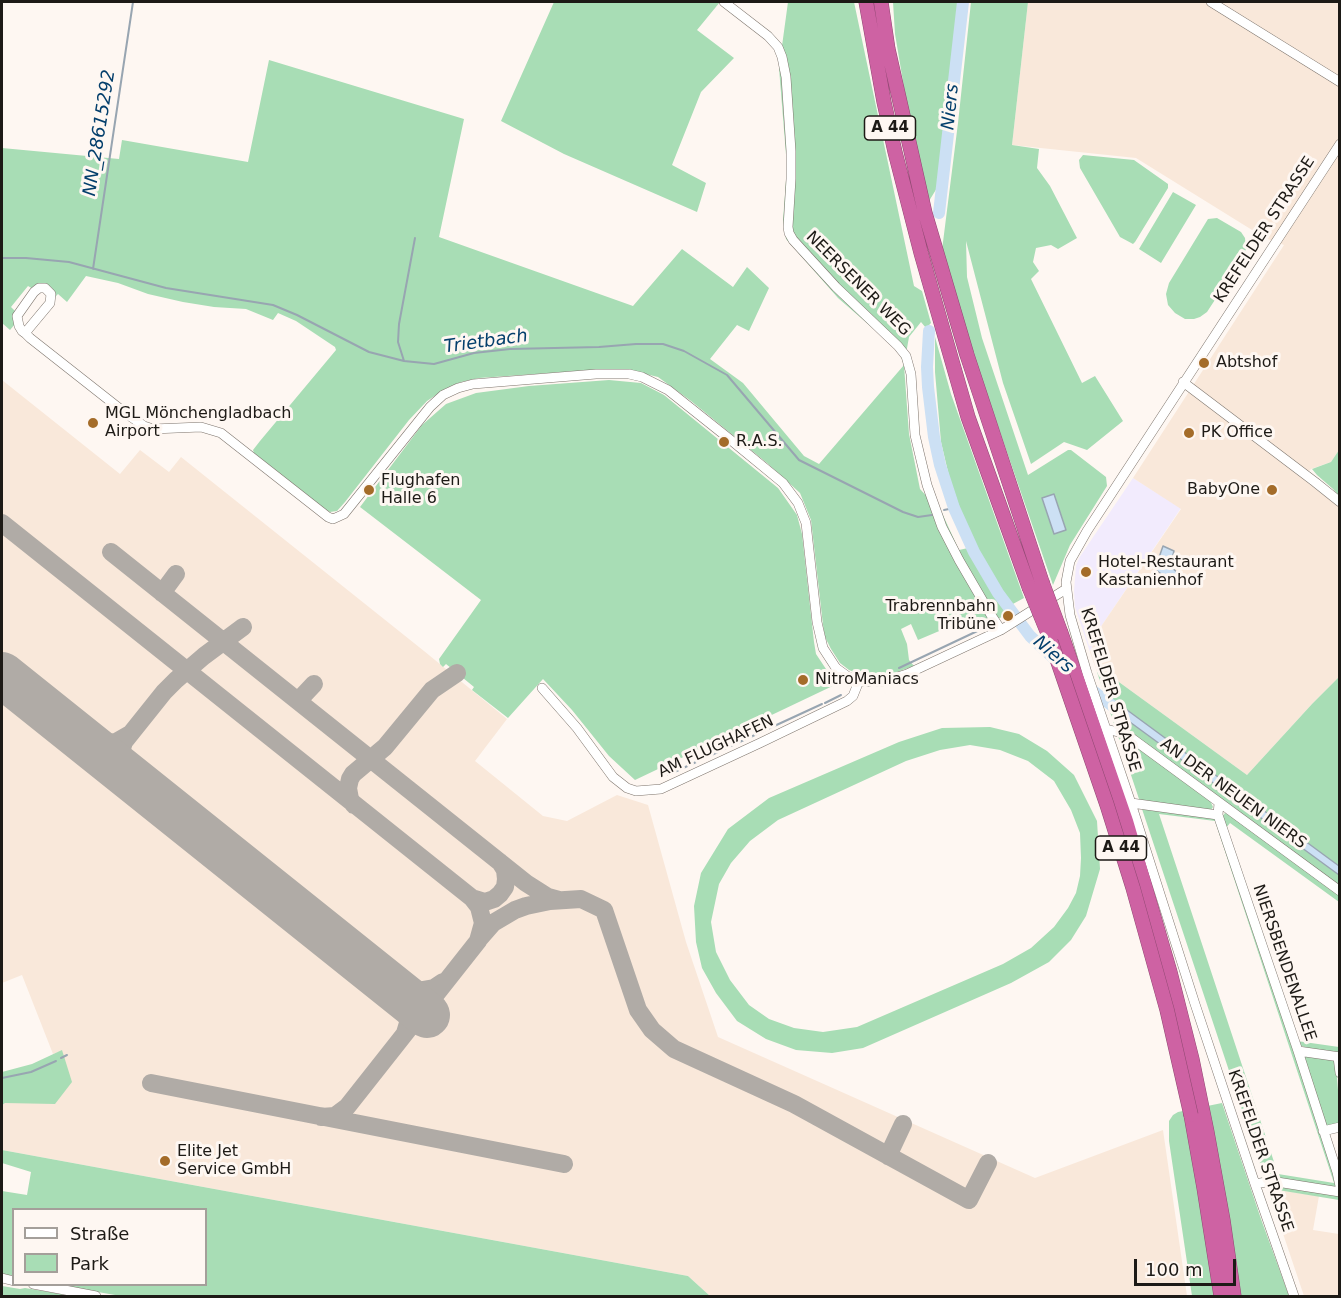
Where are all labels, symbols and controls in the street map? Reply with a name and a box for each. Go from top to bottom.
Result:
water label: NN_28615292 [79,68,121,198]
water label: Niers [938,83,964,131]
road number: A 44 [864,116,916,140]
street label: KREFELDER STRASSE [1211,153,1319,307]
street label: NEERSENER WEG [802,228,914,340]
water label: Trietbach [443,325,529,359]
place label: Abtshof [1216,353,1277,373]
marker: Abtshof [1197,356,1211,370]
place label: MGL Mönchengladbach Airport [105,404,291,442]
marker: MGL Mönchengladbach Airport [86,416,100,430]
place label: PK Office [1201,423,1273,443]
marker: PK Office [1182,426,1196,440]
place label: R.A.S. [736,432,783,452]
marker: R.A.S. [717,435,731,449]
place label: Flughafen Halle 6 [381,471,461,509]
place label: BabyOne [1187,480,1260,500]
marker: Flughafen Halle 6 [362,483,376,497]
marker: BabyOne [1265,483,1279,497]
place label: Hotel-Restaurant Kastanienhof [1098,553,1234,591]
marker: Hotel-Restaurant Kastanienhof [1079,565,1093,579]
place label: Trabrennbahn Tribüne [885,597,996,635]
street label: KREFELDER STRASSE [1076,606,1144,774]
marker: Trabrennbahn Tribüne [1001,609,1015,623]
water label: Niers [1028,632,1078,678]
place label: NitroManiacs [815,670,919,690]
marker: NitroManiacs [796,673,810,687]
street label: AM FLUGHAFEN [655,712,777,782]
street label: AN DER NEUEN NIERS [1156,735,1310,853]
road number: A 44 [1096,836,1146,860]
street label: NIERSBENDENALLEE [1248,882,1320,1044]
street label: KREFELDER STRASSE [1223,1067,1297,1235]
place label: Elite Jet Service GmbH [177,1142,291,1180]
marker: Elite Jet Service GmbH [158,1154,172,1168]
legend [12,1208,207,1286]
text: Straße [70,1223,129,1244]
scale bar [1137,1247,1239,1285]
text: Park [70,1253,109,1274]
text: 100 m [1145,1259,1203,1280]

